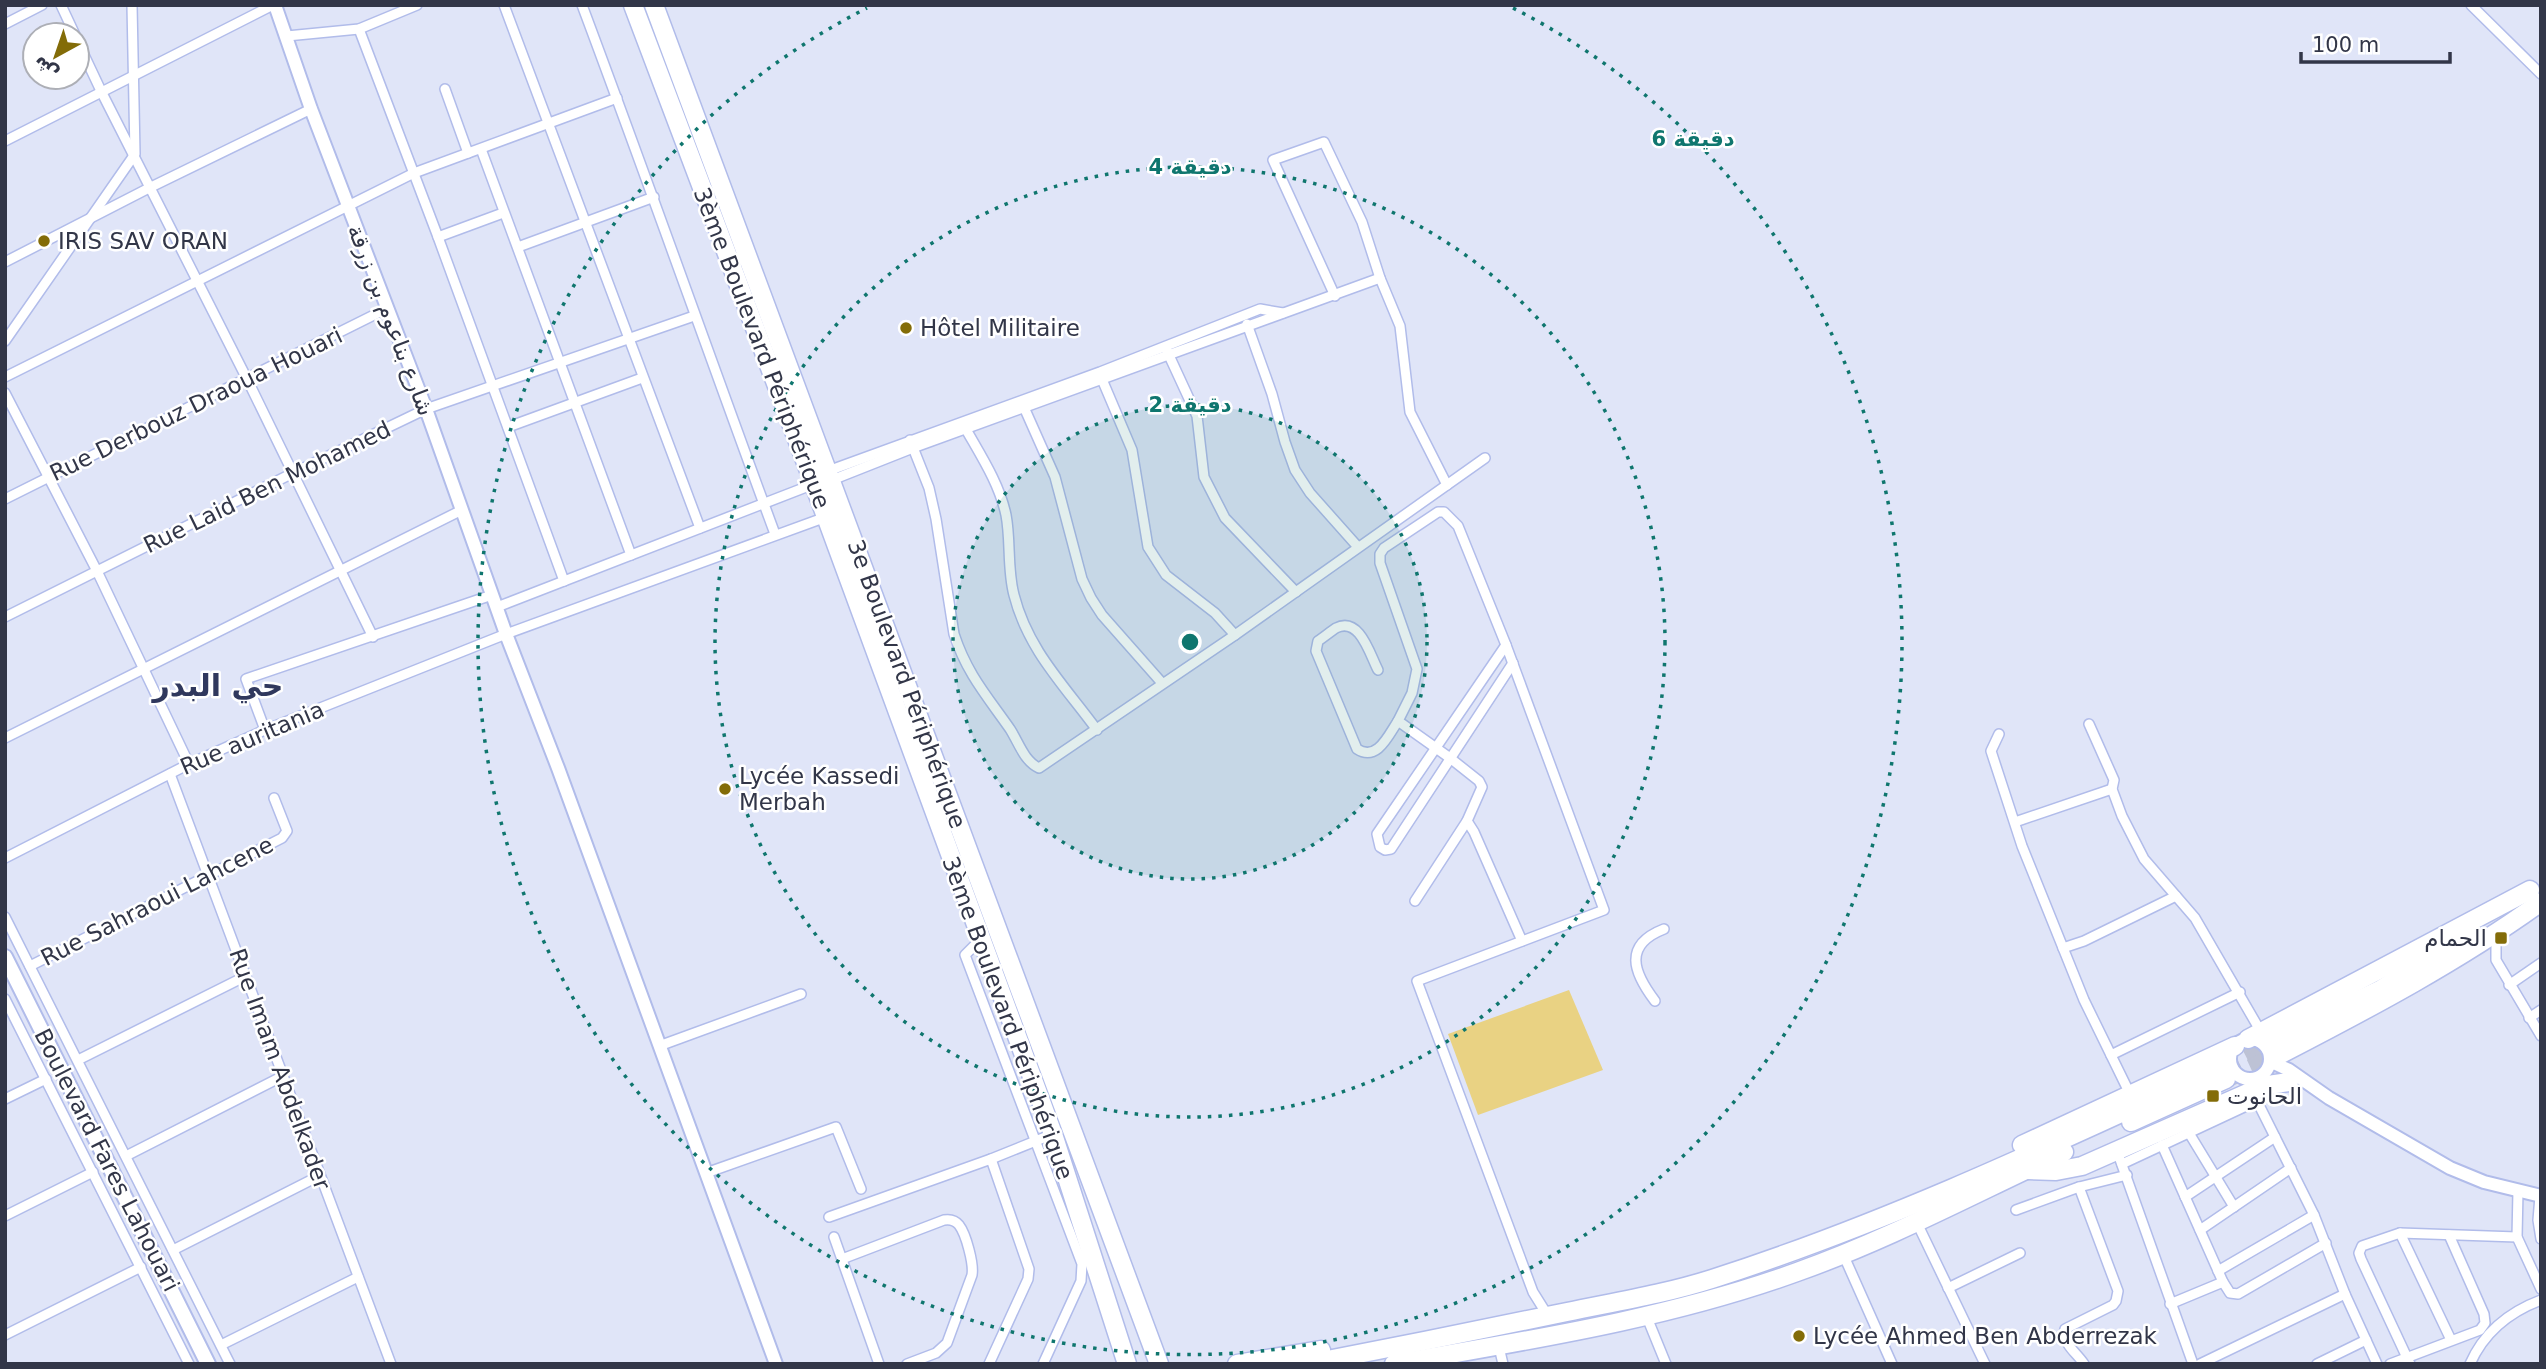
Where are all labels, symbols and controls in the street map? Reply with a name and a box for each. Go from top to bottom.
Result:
north arrow [21,21,91,91]
scale bar [2301,21,2450,65]
text: 100 m [2312,33,2379,57]
text: ش [28,51,63,86]
text: 6 دقيقة [1652,127,1735,151]
text: 4 دقيقة [1149,155,1232,179]
street label: 3ème Boulevard Périphérique [689,184,835,512]
street label: شارع بناعوم بن زرقة [342,221,439,420]
place label: IRIS SAV ORAN [58,228,228,254]
marker: IRIS SAV ORAN [36,233,52,249]
place label: Hôtel Militaire [920,315,1080,341]
marker: Hôtel Militaire [898,320,914,336]
street label: Rue Derbouz Draoua Houari [46,322,346,486]
text: 2 دقيقة [1149,393,1232,417]
street label: Rue Laid Ben Mohamed [139,416,395,558]
street label: 3e Boulevard Périphérique [843,536,971,832]
centre of rings [1178,630,1202,654]
district label: حي البدر [151,668,283,704]
street label: Rue auritania [176,696,328,780]
place label: Lycée Kassedi Merbah [739,763,899,815]
marker: Lycée Kassedi Merbah [717,781,733,797]
street label: Rue Sahraoui Lahcene [37,831,277,971]
street label: 3ème Boulevard Périphérique [937,853,1079,1183]
place label: الحمام [2424,925,2487,952]
marker: الحمام [2493,930,2509,946]
street label: Rue Imam Abdelkader [224,945,336,1194]
street label: Boulevard Fares Lahouari [29,1024,185,1296]
place label: الحانوت [2227,1083,2302,1110]
marker: الحانوت [2205,1088,2221,1104]
place label: Lycée Ahmed Ben Abderrezak [1813,1323,2158,1349]
marker: Lycée Ahmed Ben Abderrezak [1791,1328,1807,1344]

